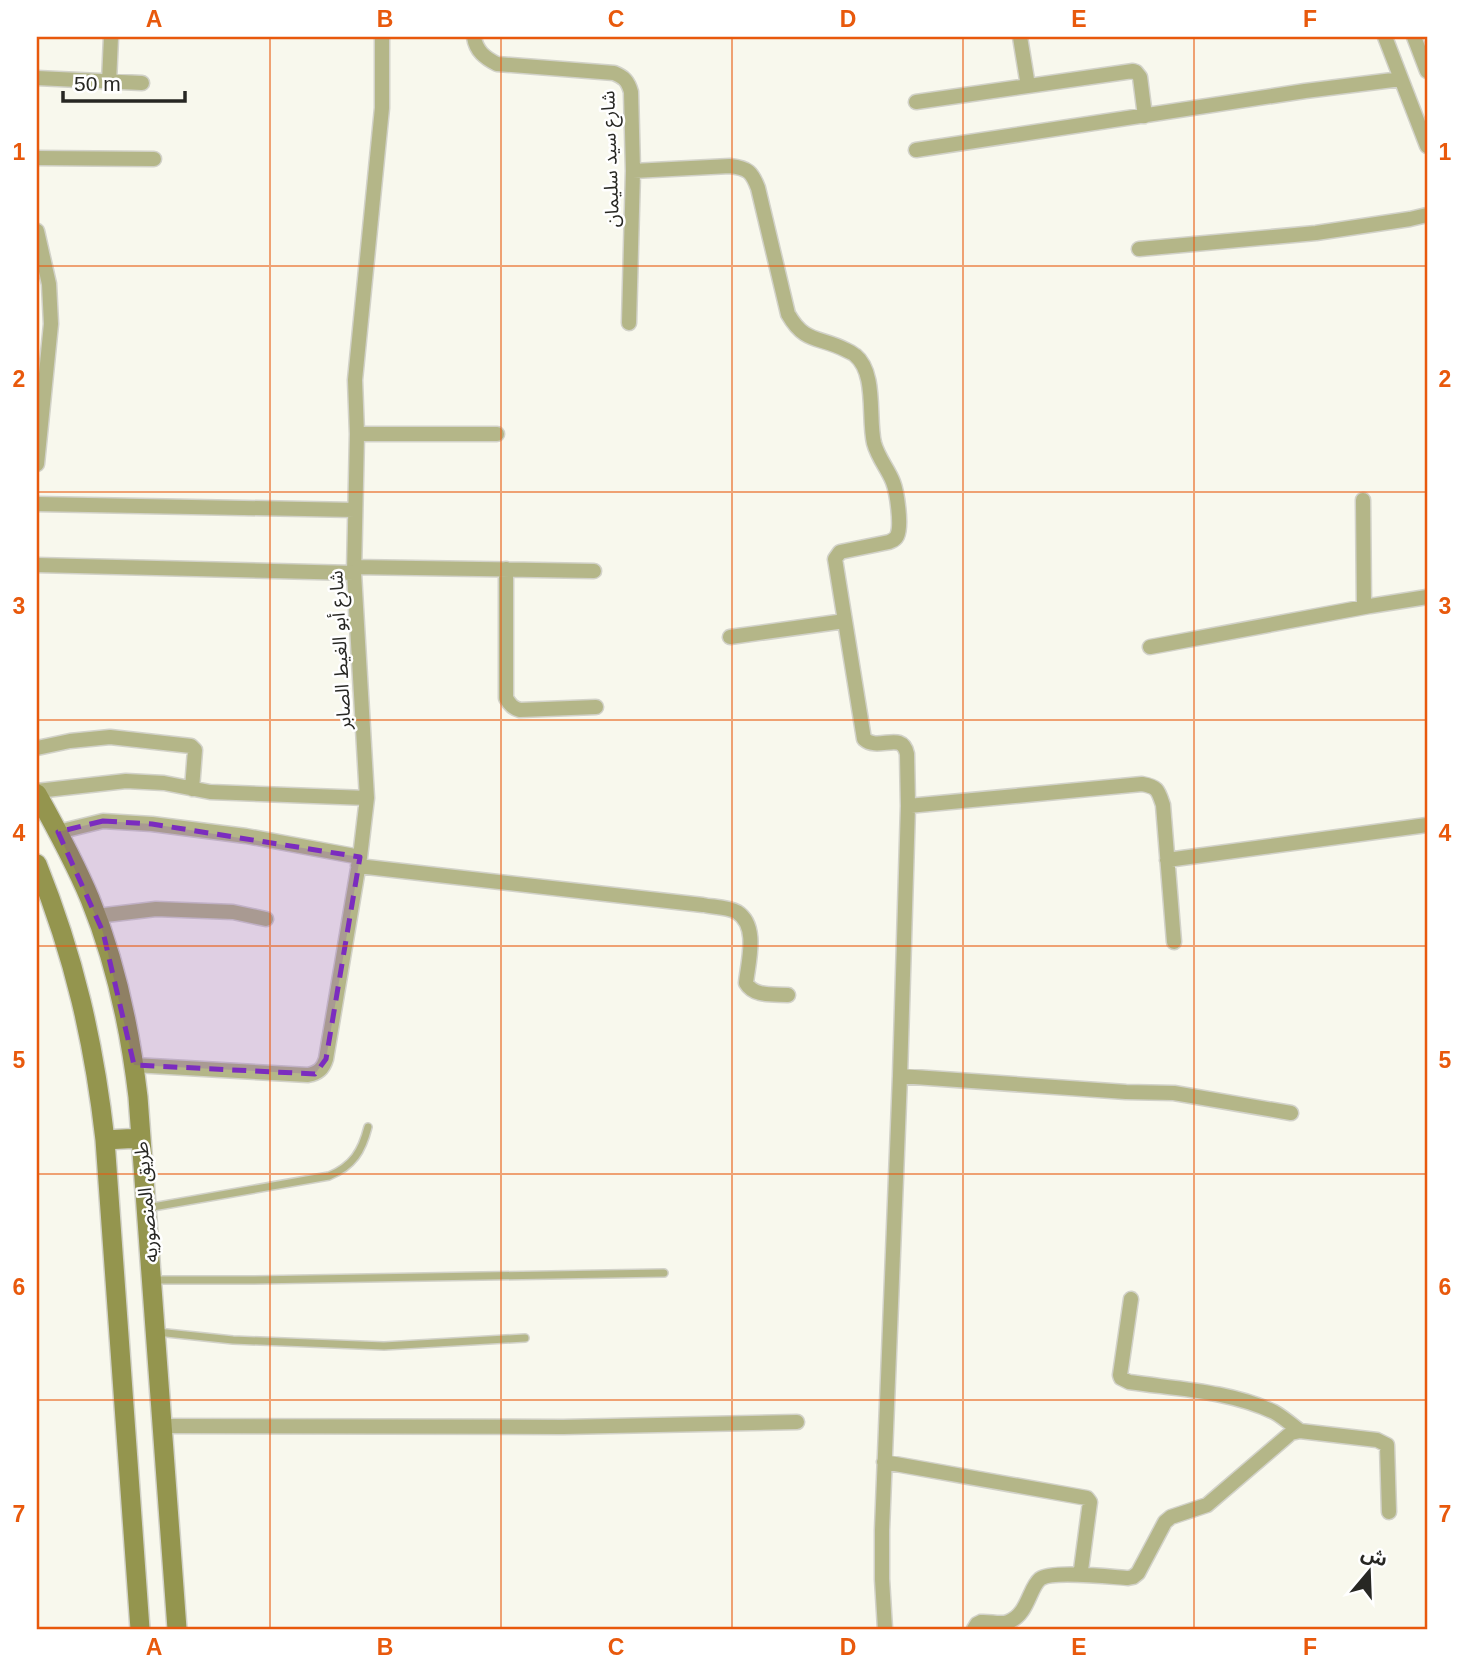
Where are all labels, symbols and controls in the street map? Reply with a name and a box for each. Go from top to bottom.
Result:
text: A [146,6,162,32]
text: B [377,6,393,32]
text: C [608,6,624,32]
text: D [840,6,856,32]
text: E [1071,6,1087,32]
text: F [1303,6,1317,32]
scale bar [63,60,186,104]
text: 50 m [74,72,121,95]
street label: شارع سيد سليمان [597,90,626,228]
text: 1 [13,139,26,165]
text: 1 [1439,139,1452,165]
text: 2 [13,366,25,392]
text: 2 [1439,366,1451,392]
street label: شارع أبو الغيط الصابر [325,570,358,731]
text: 3 [13,593,25,619]
text: 3 [1439,593,1451,619]
text: 4 [13,820,26,846]
text: 4 [1439,820,1452,846]
text: 5 [13,1047,26,1073]
text: 5 [1439,1047,1452,1073]
street label: طريق المنصوريه [130,1140,163,1263]
text: 6 [13,1274,25,1300]
text: 6 [1439,1274,1451,1300]
text: 7 [13,1501,25,1527]
text: 7 [1439,1501,1451,1527]
north arrow [1334,1536,1404,1606]
text: ش [1359,1542,1390,1571]
text: A [146,1634,162,1660]
text: B [377,1634,393,1660]
text: C [608,1634,624,1660]
text: D [840,1634,856,1660]
text: E [1071,1634,1087,1660]
text: F [1303,1634,1317,1660]

